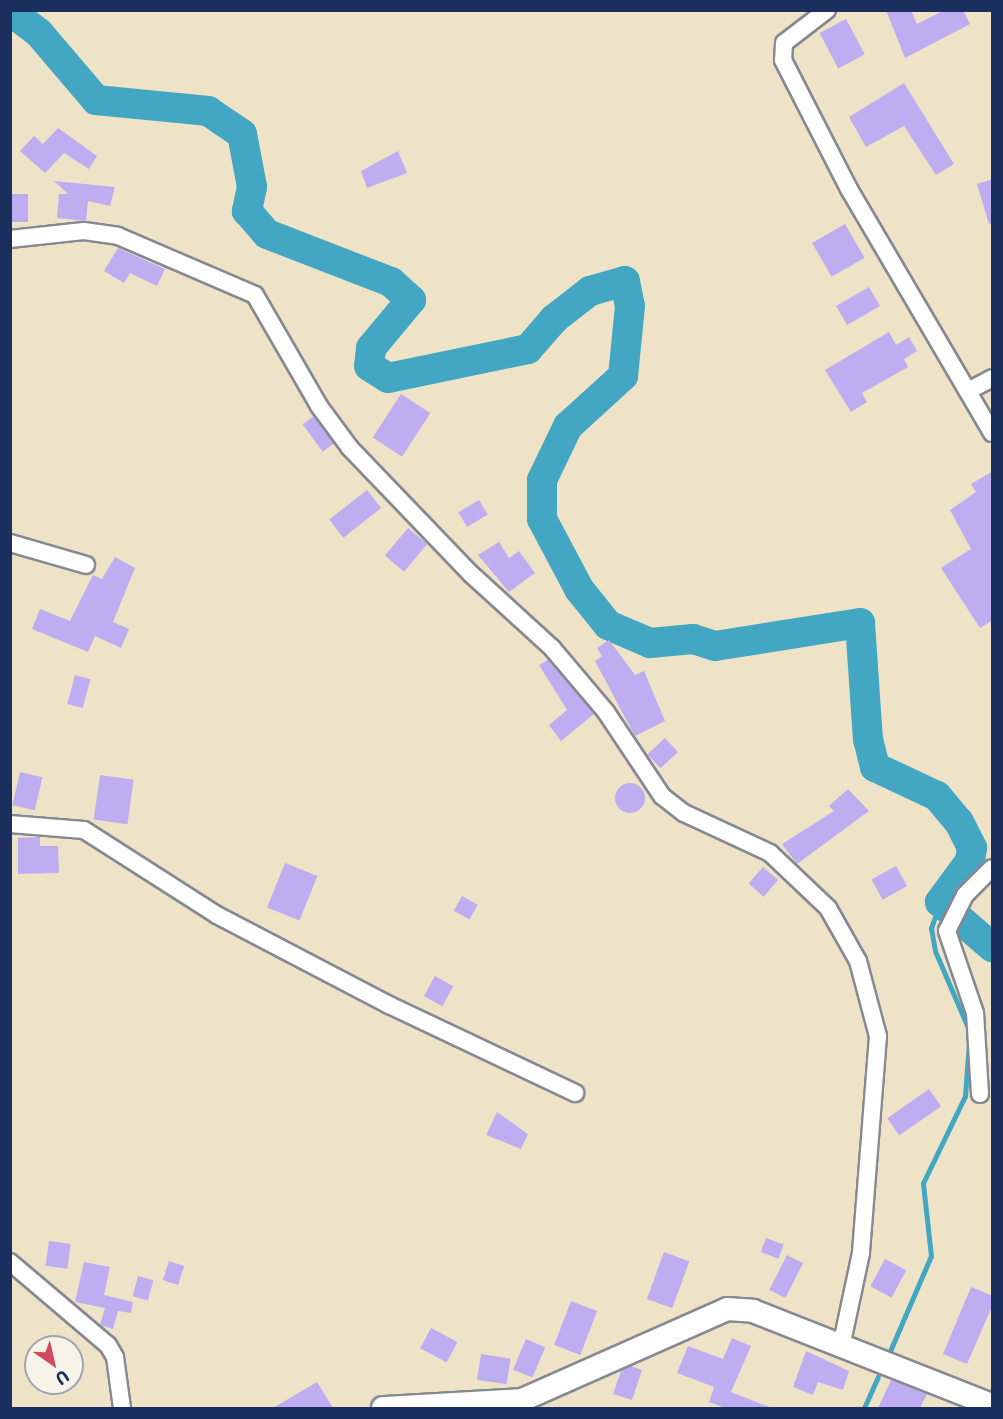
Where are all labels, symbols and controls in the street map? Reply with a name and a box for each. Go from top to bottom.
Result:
north arrow [24,1335,84,1395]
text: U [51,1365,75,1392]

